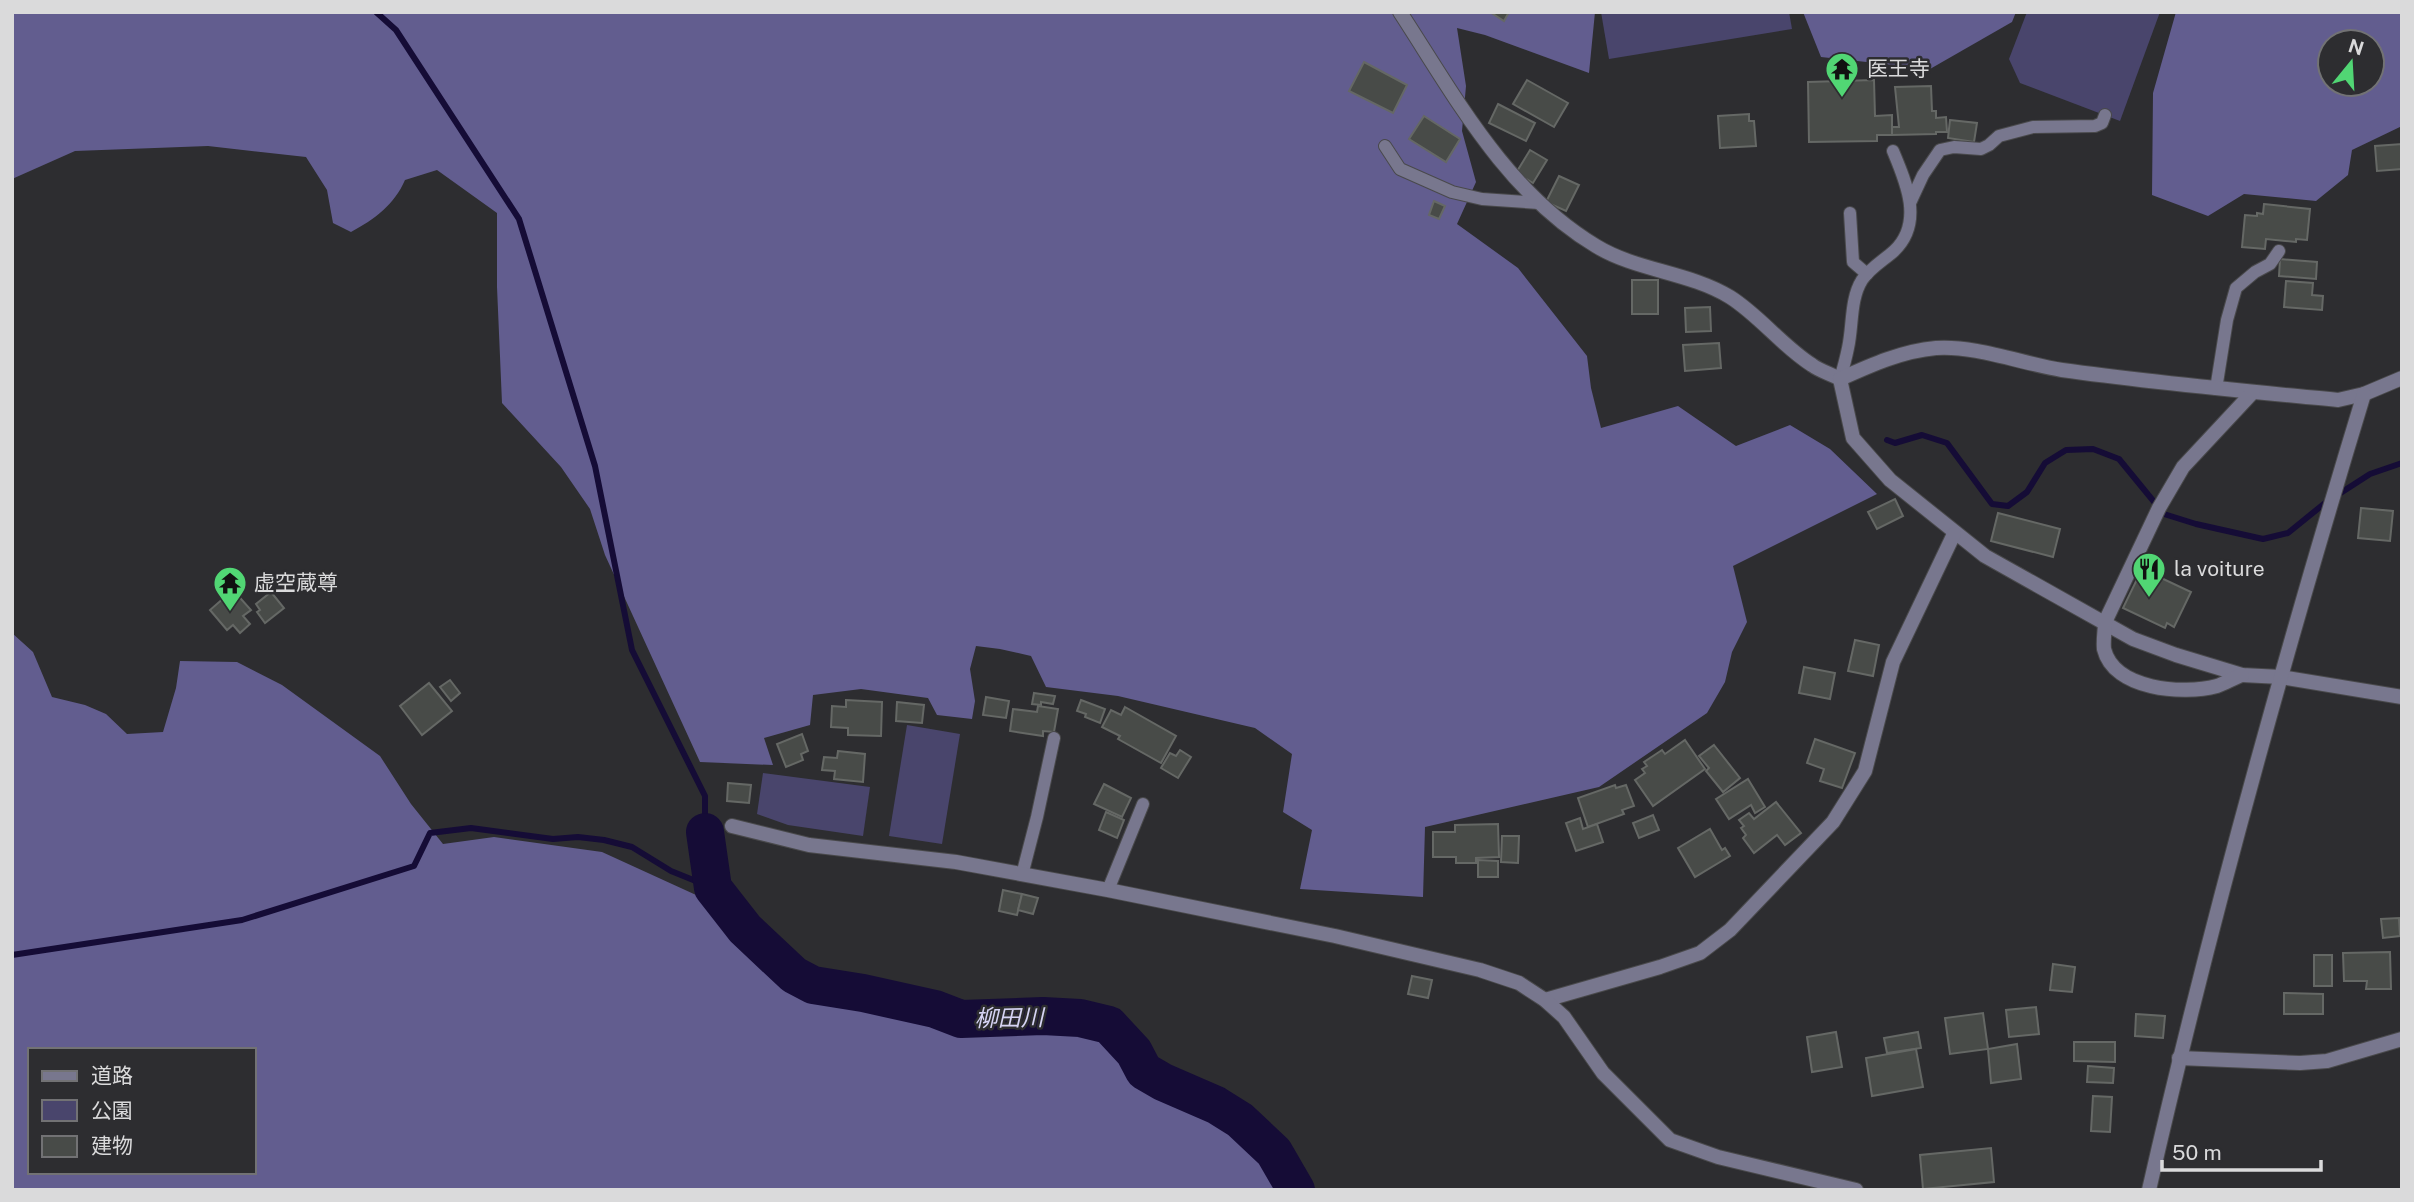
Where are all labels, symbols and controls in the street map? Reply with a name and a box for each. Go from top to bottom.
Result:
north arrow [2316,28,2386,98]
text: N [2346,34,2367,60]
temple icon: 医王寺 [1823,50,1861,99]
place label: 医王寺 [1867,56,1930,81]
restaurant icon: la voiture [2130,550,2168,599]
place label: la voiture [2174,556,2265,581]
temple icon: 虚空蔵尊 [211,564,249,613]
place label: 虚空蔵尊 [254,570,338,595]
water label: 柳田川 [974,1003,1047,1032]
legend [28,1048,256,1174]
text: 道路 [91,1063,133,1088]
text: 公園 [91,1098,133,1123]
scale bar [2162,1128,2321,1172]
text: 建物 [91,1133,133,1158]
text: 50 m [2172,1140,2222,1165]

